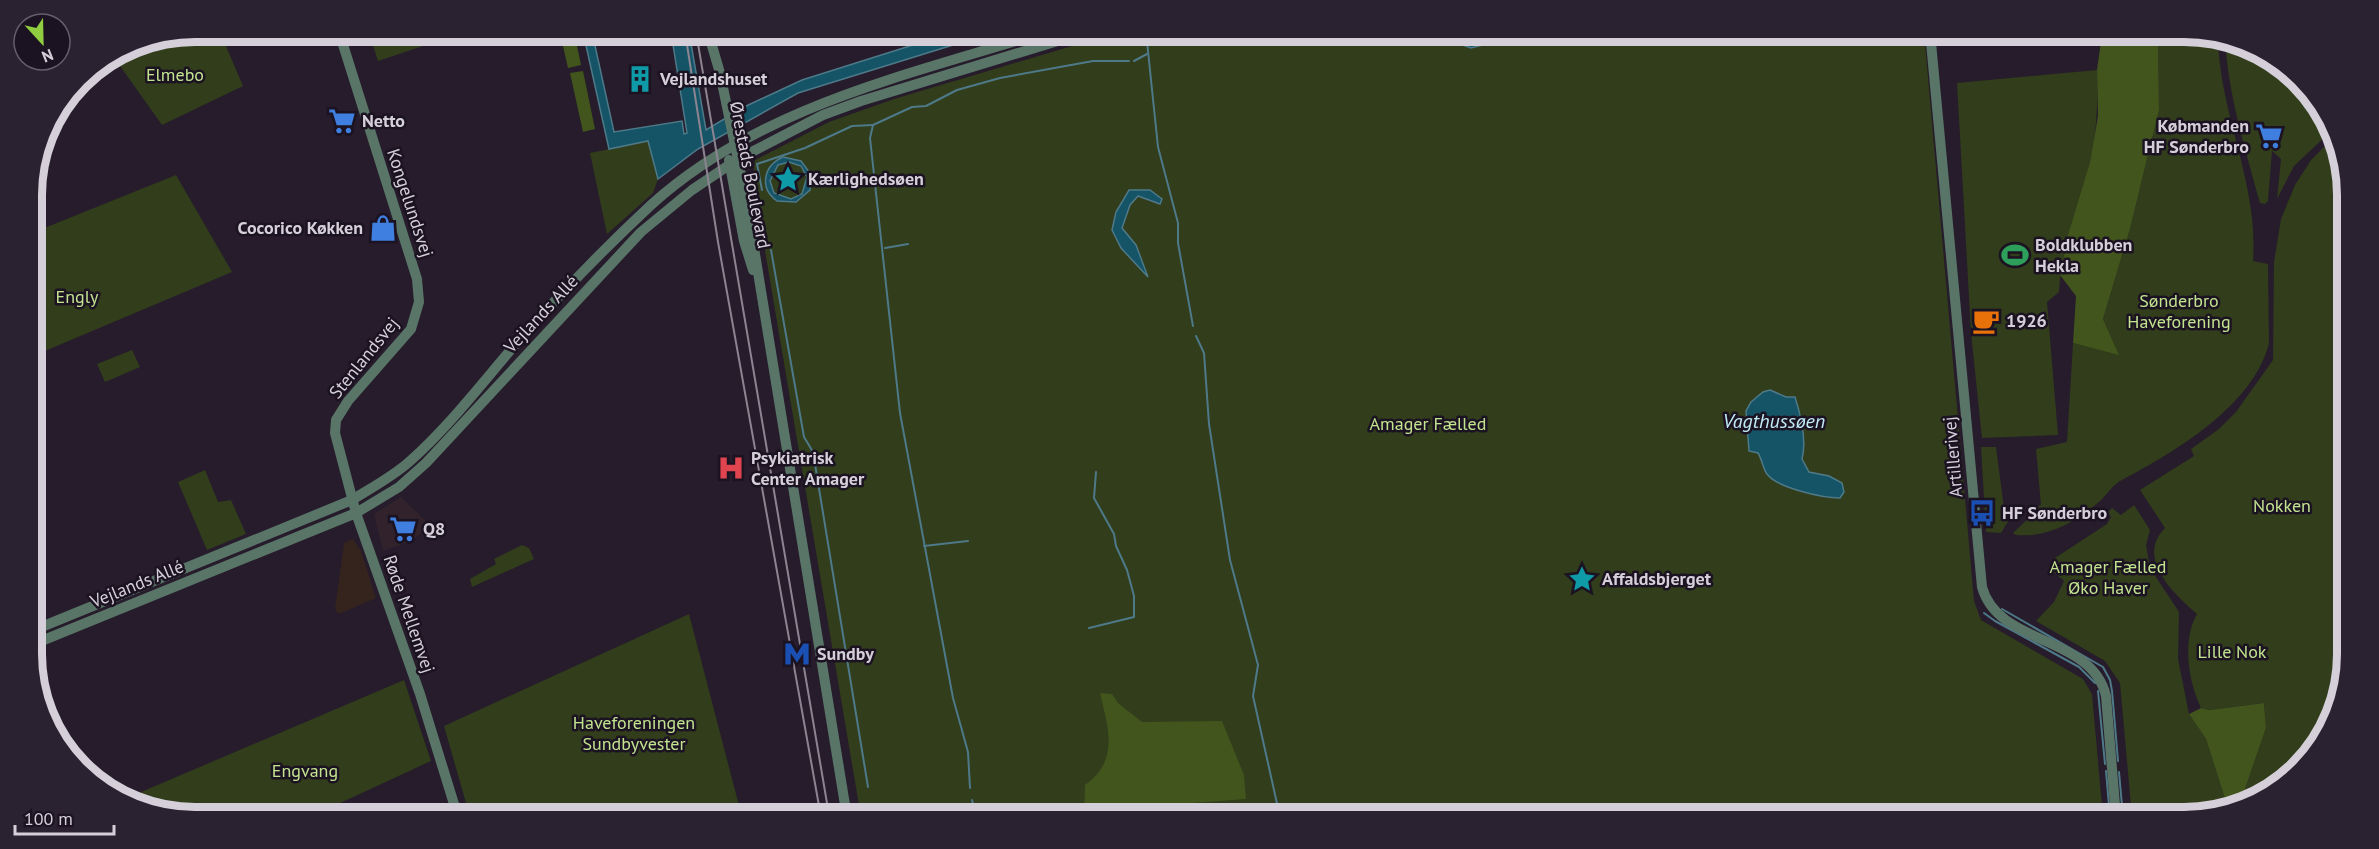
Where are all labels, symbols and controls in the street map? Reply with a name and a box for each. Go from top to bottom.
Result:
north arrow [12,12,72,72]
text: N [39,45,56,67]
park label: Elmebo [146,63,204,86]
building icon: Vejlandshuset [625,64,655,94]
place label: Vejlandshuset [659,67,768,90]
street label: Ørestads Boulevard [725,99,776,250]
supermarket icon: Netto [327,106,357,136]
place label: Netto [362,109,405,132]
place label: Købmanden HF Sønderbro [2144,114,2249,158]
supermarket icon: Købmanden HF Sønderbro [2254,121,2284,151]
street label: Kongelundsvej [382,146,439,260]
place icon: Kærlighedsøen [773,164,803,194]
place label: Kærlighedsøen [808,167,924,190]
shop icon: Cocorico Køkken [368,213,398,243]
place label: Cocorico Køkken [238,216,363,239]
place label: Boldklubben Hekla [2035,233,2132,277]
sports icon: Boldklubben Hekla [2000,240,2030,270]
street label: Vejlands Allé [498,270,583,358]
park label: Engly [56,285,99,308]
park label: Sønderbro Haveforening [2127,289,2231,333]
cafe icon: 1926 [1971,306,2001,336]
place label: 1926 [2006,309,2047,332]
street label: Stenlandsvej [324,312,403,403]
water label: Vagthussøen [1723,408,1825,434]
park label: Amager Fælled [1370,412,1486,435]
street label: Artillerivej [1938,416,1967,498]
place label: Psykiatrisk Center Amager [751,446,865,490]
hospital icon: Psykiatrisk Center Amager [716,453,746,483]
park label: Nokken [2253,494,2311,517]
bus stop icon: HF Sønderbro [1967,498,1997,528]
place label: HF Sønderbro [2002,501,2108,524]
supermarket icon: Q8 [388,514,418,544]
place label: Q8 [423,517,445,540]
street label: Røde Mellemvej [379,552,440,676]
street label: Vejlands Allé [86,554,187,613]
park label: Amager Fælled Øko Haver [2050,555,2166,599]
place icon: Affaldsbjerget [1567,564,1597,594]
place label: Affaldsbjerget [1602,567,1712,590]
metro station icon: Sundby [782,639,812,669]
park label: Lille Nok [2198,640,2267,663]
place label: Sundby [817,642,874,665]
park label: Haveforeningen Sundbyvester [573,711,695,755]
park label: Engvang [272,759,338,782]
scale bar [15,798,114,836]
text: 100 m [24,807,73,830]

